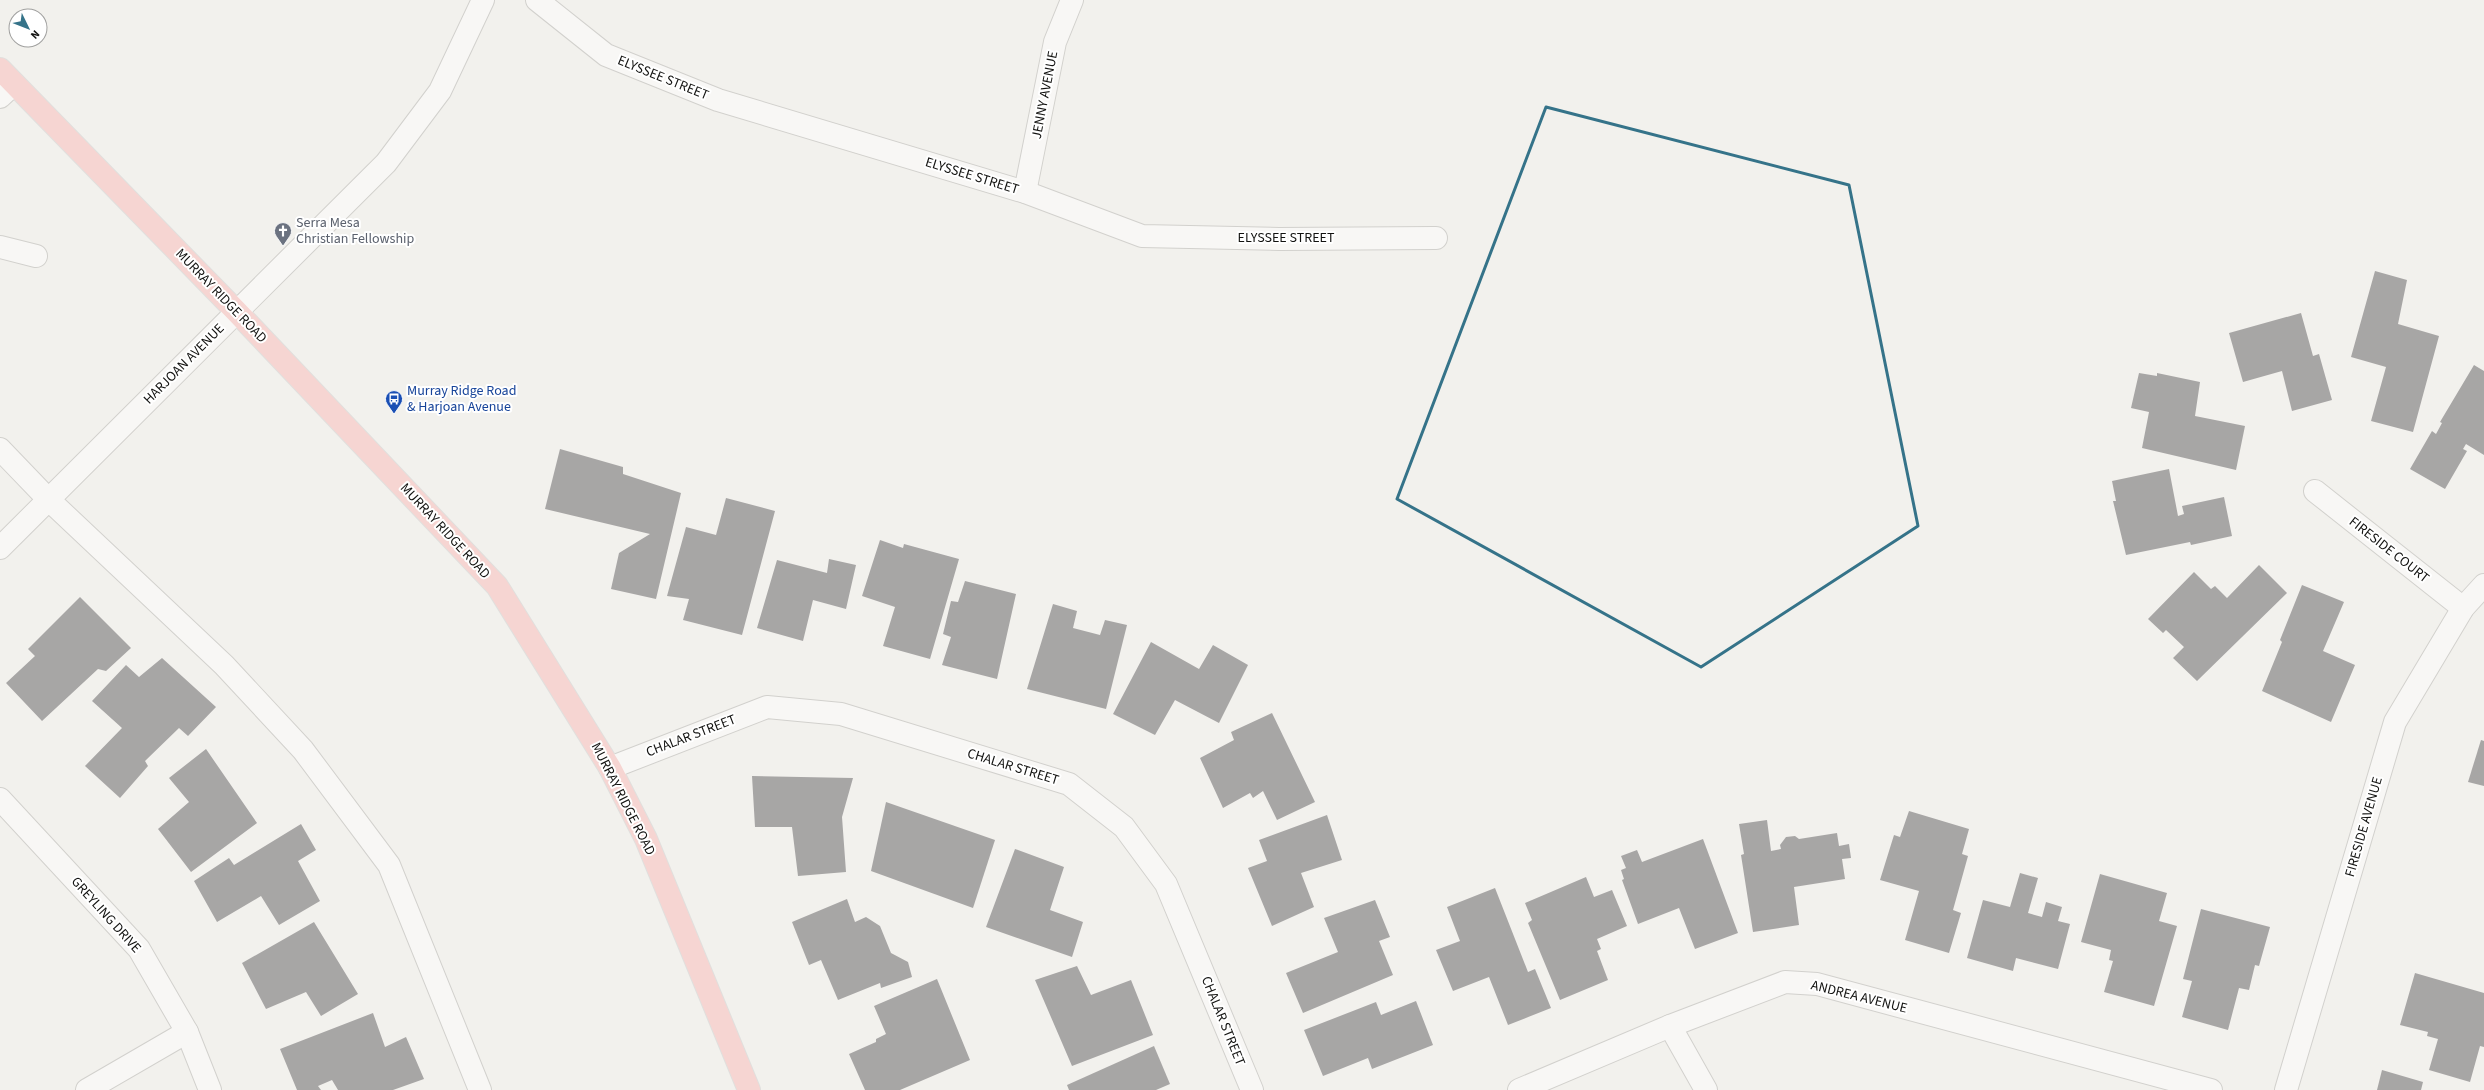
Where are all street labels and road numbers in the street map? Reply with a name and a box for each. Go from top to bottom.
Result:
street label: JENNY AVENUE [1027,49,1063,141]
street label: ELYSSEE STREET [614,51,712,106]
street label: ELYSSEE STREET [923,152,1022,200]
street label: ELYSSEE STREET [1238,228,1335,248]
street label: MURRAY RIDGE ROAD [171,244,271,348]
street label: HARJOAN AVENUE [139,319,229,409]
street label: MURRAY RIDGE ROAD [395,479,495,583]
street label: FIRESIDE COURT [2345,512,2434,588]
street label: CHALAR STREET [643,709,739,762]
street label: MURRAY RIDGE ROAD [586,739,660,859]
street label: CHALAR STREET [965,744,1062,791]
street label: FIRESIDE AVENUE [2340,775,2388,879]
street label: GREYLING DRIVE [66,872,146,958]
street label: CHALAR STREET [1196,973,1250,1069]
street label: ANDREA AVENUE [1809,975,1909,1019]

